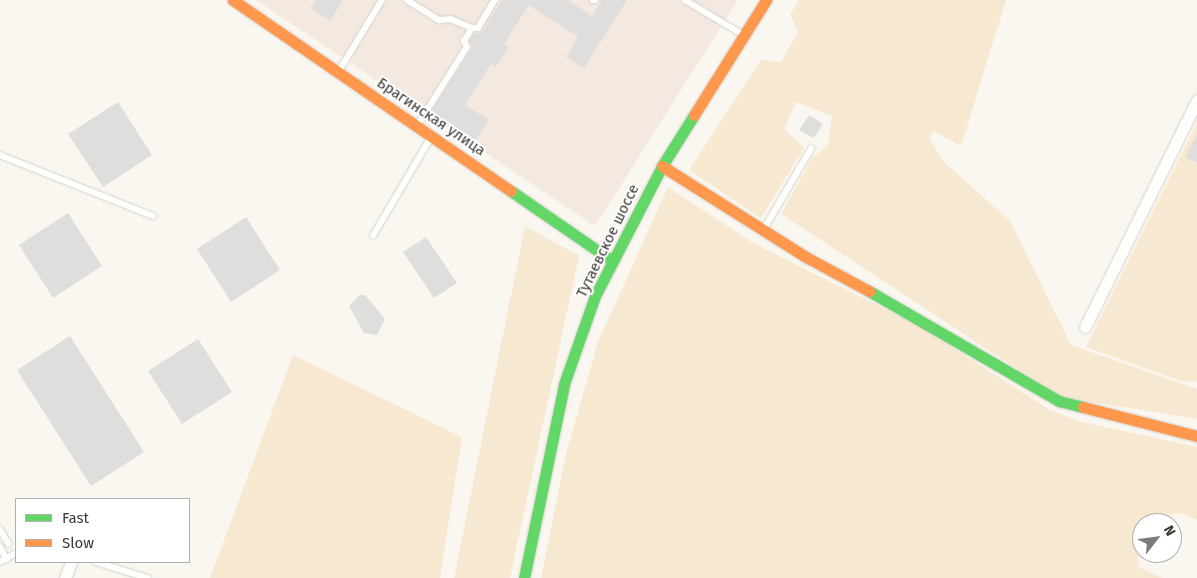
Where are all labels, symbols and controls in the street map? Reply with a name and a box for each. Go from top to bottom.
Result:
street label: Брагинская улица [373,74,489,160]
street label: Тутаевское шоссе [573,181,643,301]
legend [15,498,190,563]
text: Fast [62,509,89,527]
north arrow [1132,513,1182,563]
text: N [1160,522,1179,539]
text: Slow [62,534,94,552]

